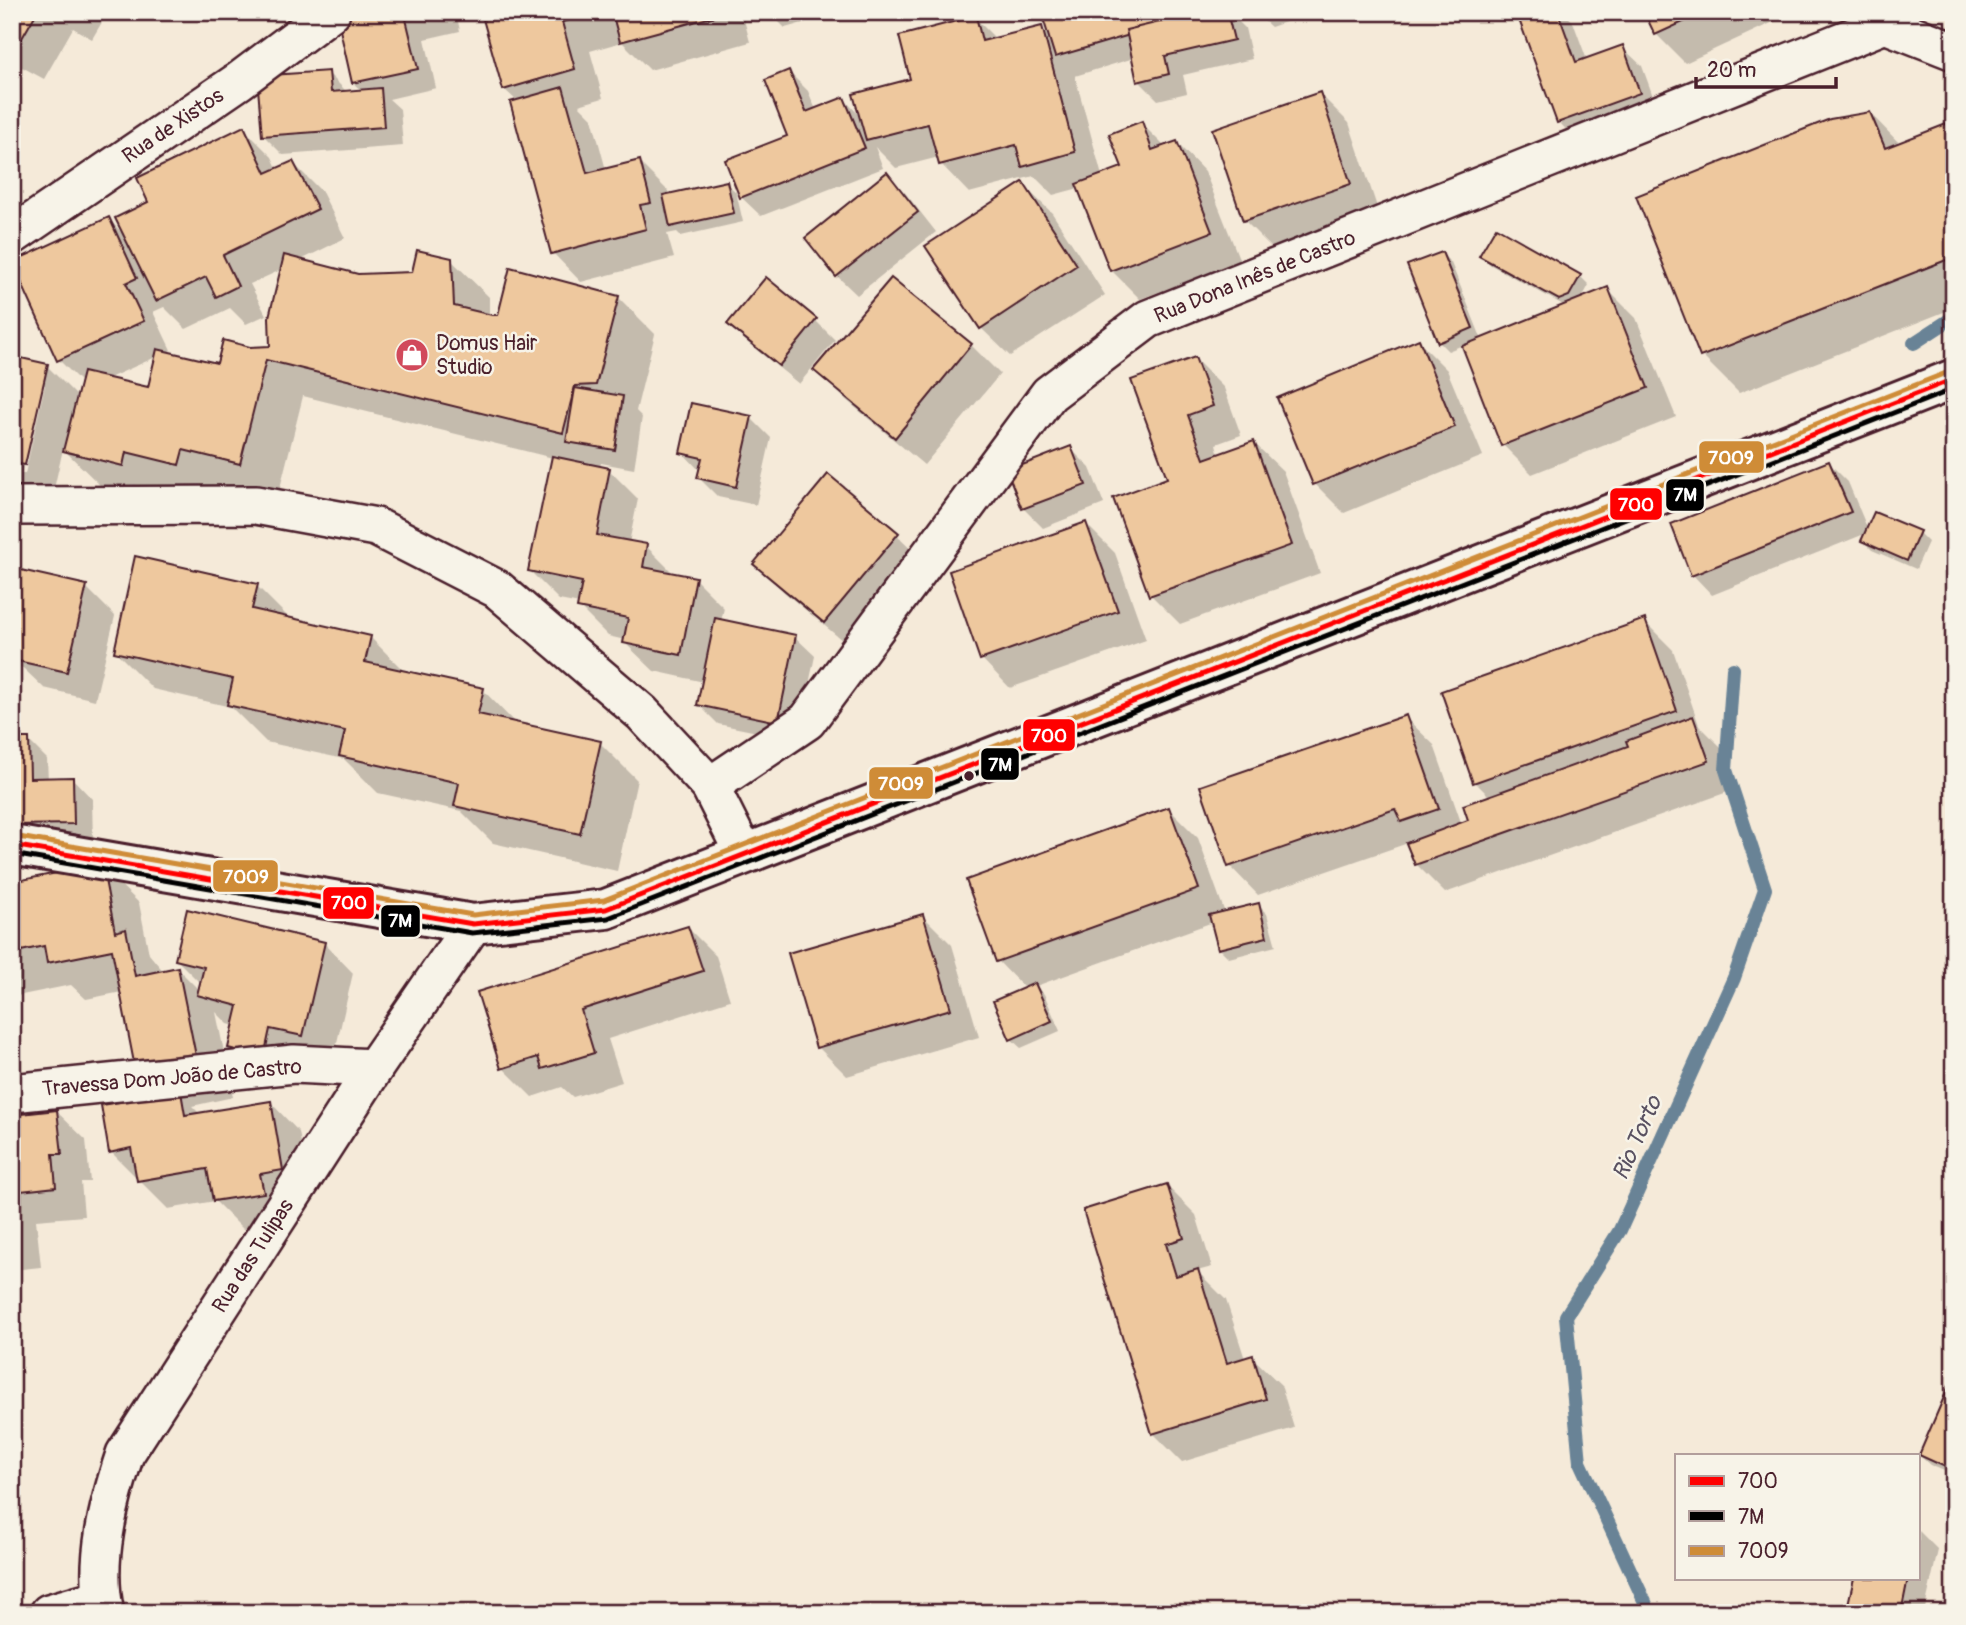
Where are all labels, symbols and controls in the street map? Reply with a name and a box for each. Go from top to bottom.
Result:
scale bar [1696,46,1836,90]
text: 20 m [1707,57,1756,84]
street label: Rua de Xistos [117,82,229,170]
street label: Rua Dona Inês de Castro [1150,224,1360,330]
place label: Domus Hair Studio [436,330,538,381]
shop icon: Domus Hair Studio [393,336,431,374]
line badge: 7009 [1698,440,1765,474]
text: 7009 [1708,446,1754,470]
line badge: 7M [1665,478,1705,512]
text: 7M [1673,483,1697,507]
line badge: 700 [1609,487,1663,521]
text: 700 [1618,493,1654,517]
line badge: 700 [1022,718,1076,752]
text: 700 [1031,724,1067,748]
line badge: 7M [980,747,1020,781]
text: 7M [988,753,1012,777]
line badge: 7009 [868,766,934,800]
unlabelled marker [962,769,976,783]
text: 7009 [878,772,924,796]
line badge: 7009 [212,859,279,893]
text: 7009 [223,865,269,889]
line badge: 700 [322,886,375,920]
text: 700 [331,891,367,915]
line badge: 7M [380,904,421,938]
text: 7M [388,909,412,933]
street label: Travessa Dom João de Castro [41,1053,303,1103]
water label: Rio Torto [1606,1090,1669,1184]
street label: Rua das Tulipas [206,1193,300,1318]
legend [1675,1454,1920,1580]
text: 700 [1738,1468,1778,1495]
text: 7M [1738,1504,1764,1531]
text: 7009 [1738,1538,1789,1565]

